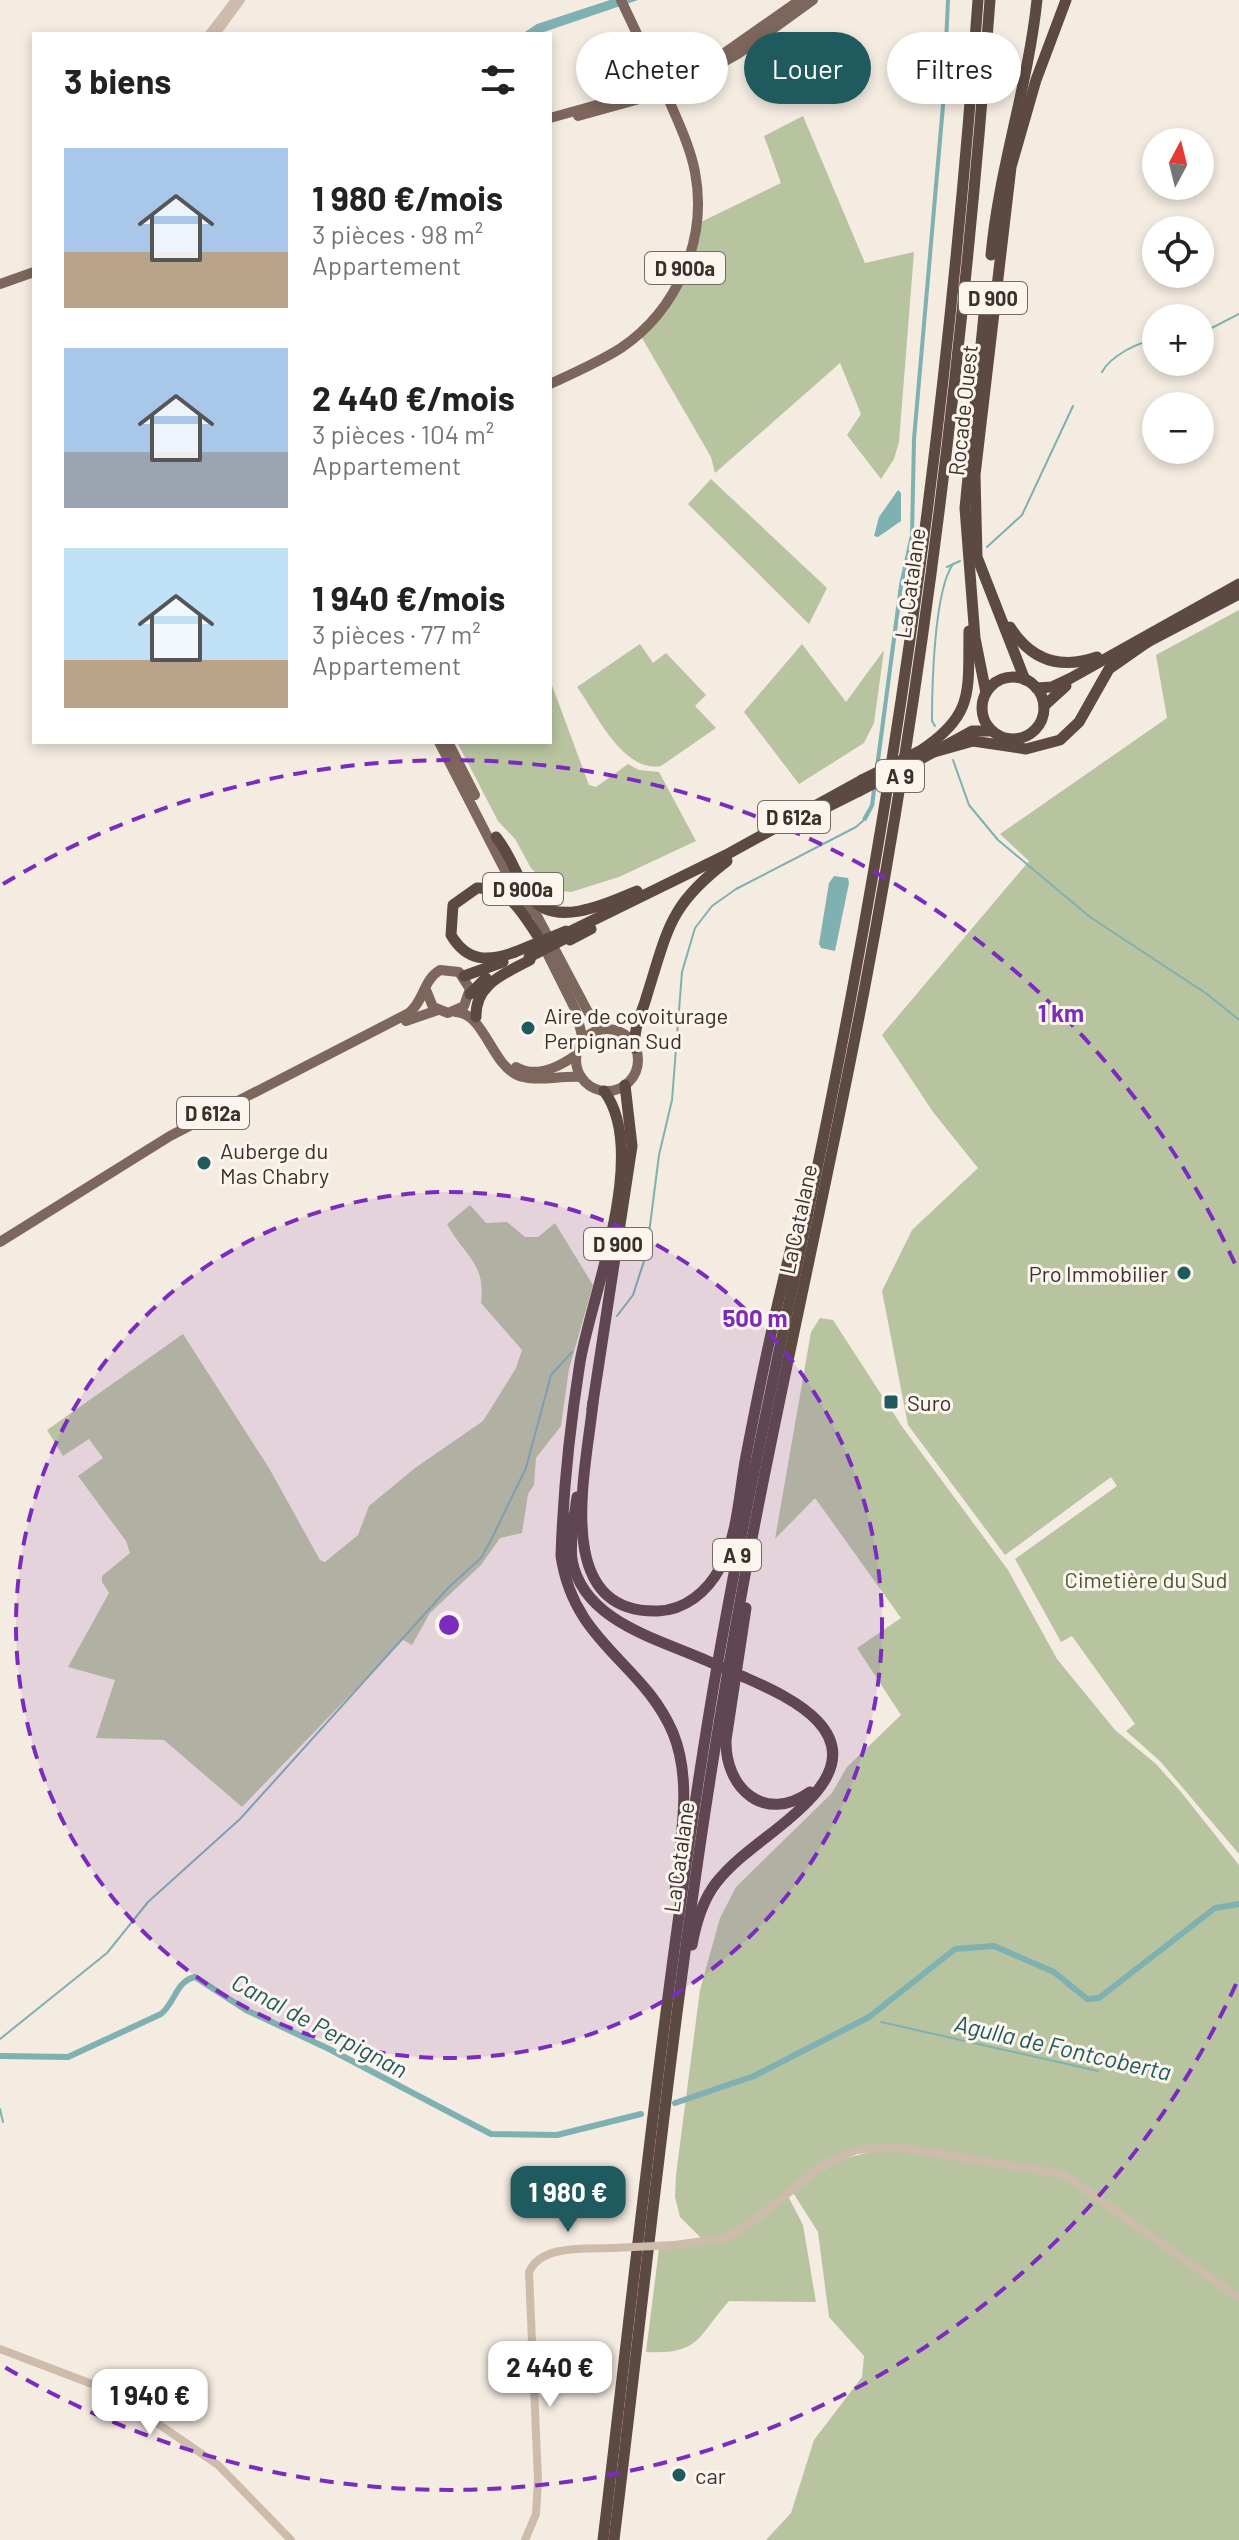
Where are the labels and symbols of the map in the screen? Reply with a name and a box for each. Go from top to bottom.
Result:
north arrow [1142,128,1214,200]
road number: D 900a [645,252,725,284]
road number: D 900 [959,282,1027,314]
street label: Rocade Ouest [942,343,982,477]
street label: La Catalane [888,526,930,640]
road number: A 9 [876,760,924,792]
road number: D 612a [758,801,830,833]
road number: D 900a [483,873,563,905]
text: 1 km [1038,998,1084,1027]
place label: Aire de covoiturage Perpignan Sud [544,1002,728,1053]
marker: Aire de covoiturage Perpignan Sud [519,1019,537,1037]
road number: D 612a [177,1097,249,1129]
place label: Auberge du Mas Chabry [220,1137,329,1188]
marker: Auberge du Mas Chabry [195,1154,213,1172]
street label: La Catalane [773,1162,821,1276]
road number: D 900 [584,1228,652,1260]
place label: Pro Immobilier [1029,1260,1168,1286]
marker: Pro Immobilier [1175,1264,1193,1282]
text: 500 m [722,1303,788,1332]
place label: Suro [907,1389,952,1415]
marker: Suro [882,1393,900,1411]
road number: A 9 [713,1539,761,1571]
park label: Cimetière du Sud [1065,1566,1227,1592]
centre of rings [435,1611,463,1639]
street label: La Catalane [657,1800,699,1914]
water label: Canal de Perpignan [227,1966,413,2084]
water label: Agulla de Fontcoberta [952,2008,1174,2086]
pin: 1 980 € [494,2166,642,2234]
pin: 2 440 € [476,2341,624,2409]
pin: 1 940 € [76,2369,224,2437]
place label: car [695,2462,726,2488]
marker: car [670,2466,688,2484]

